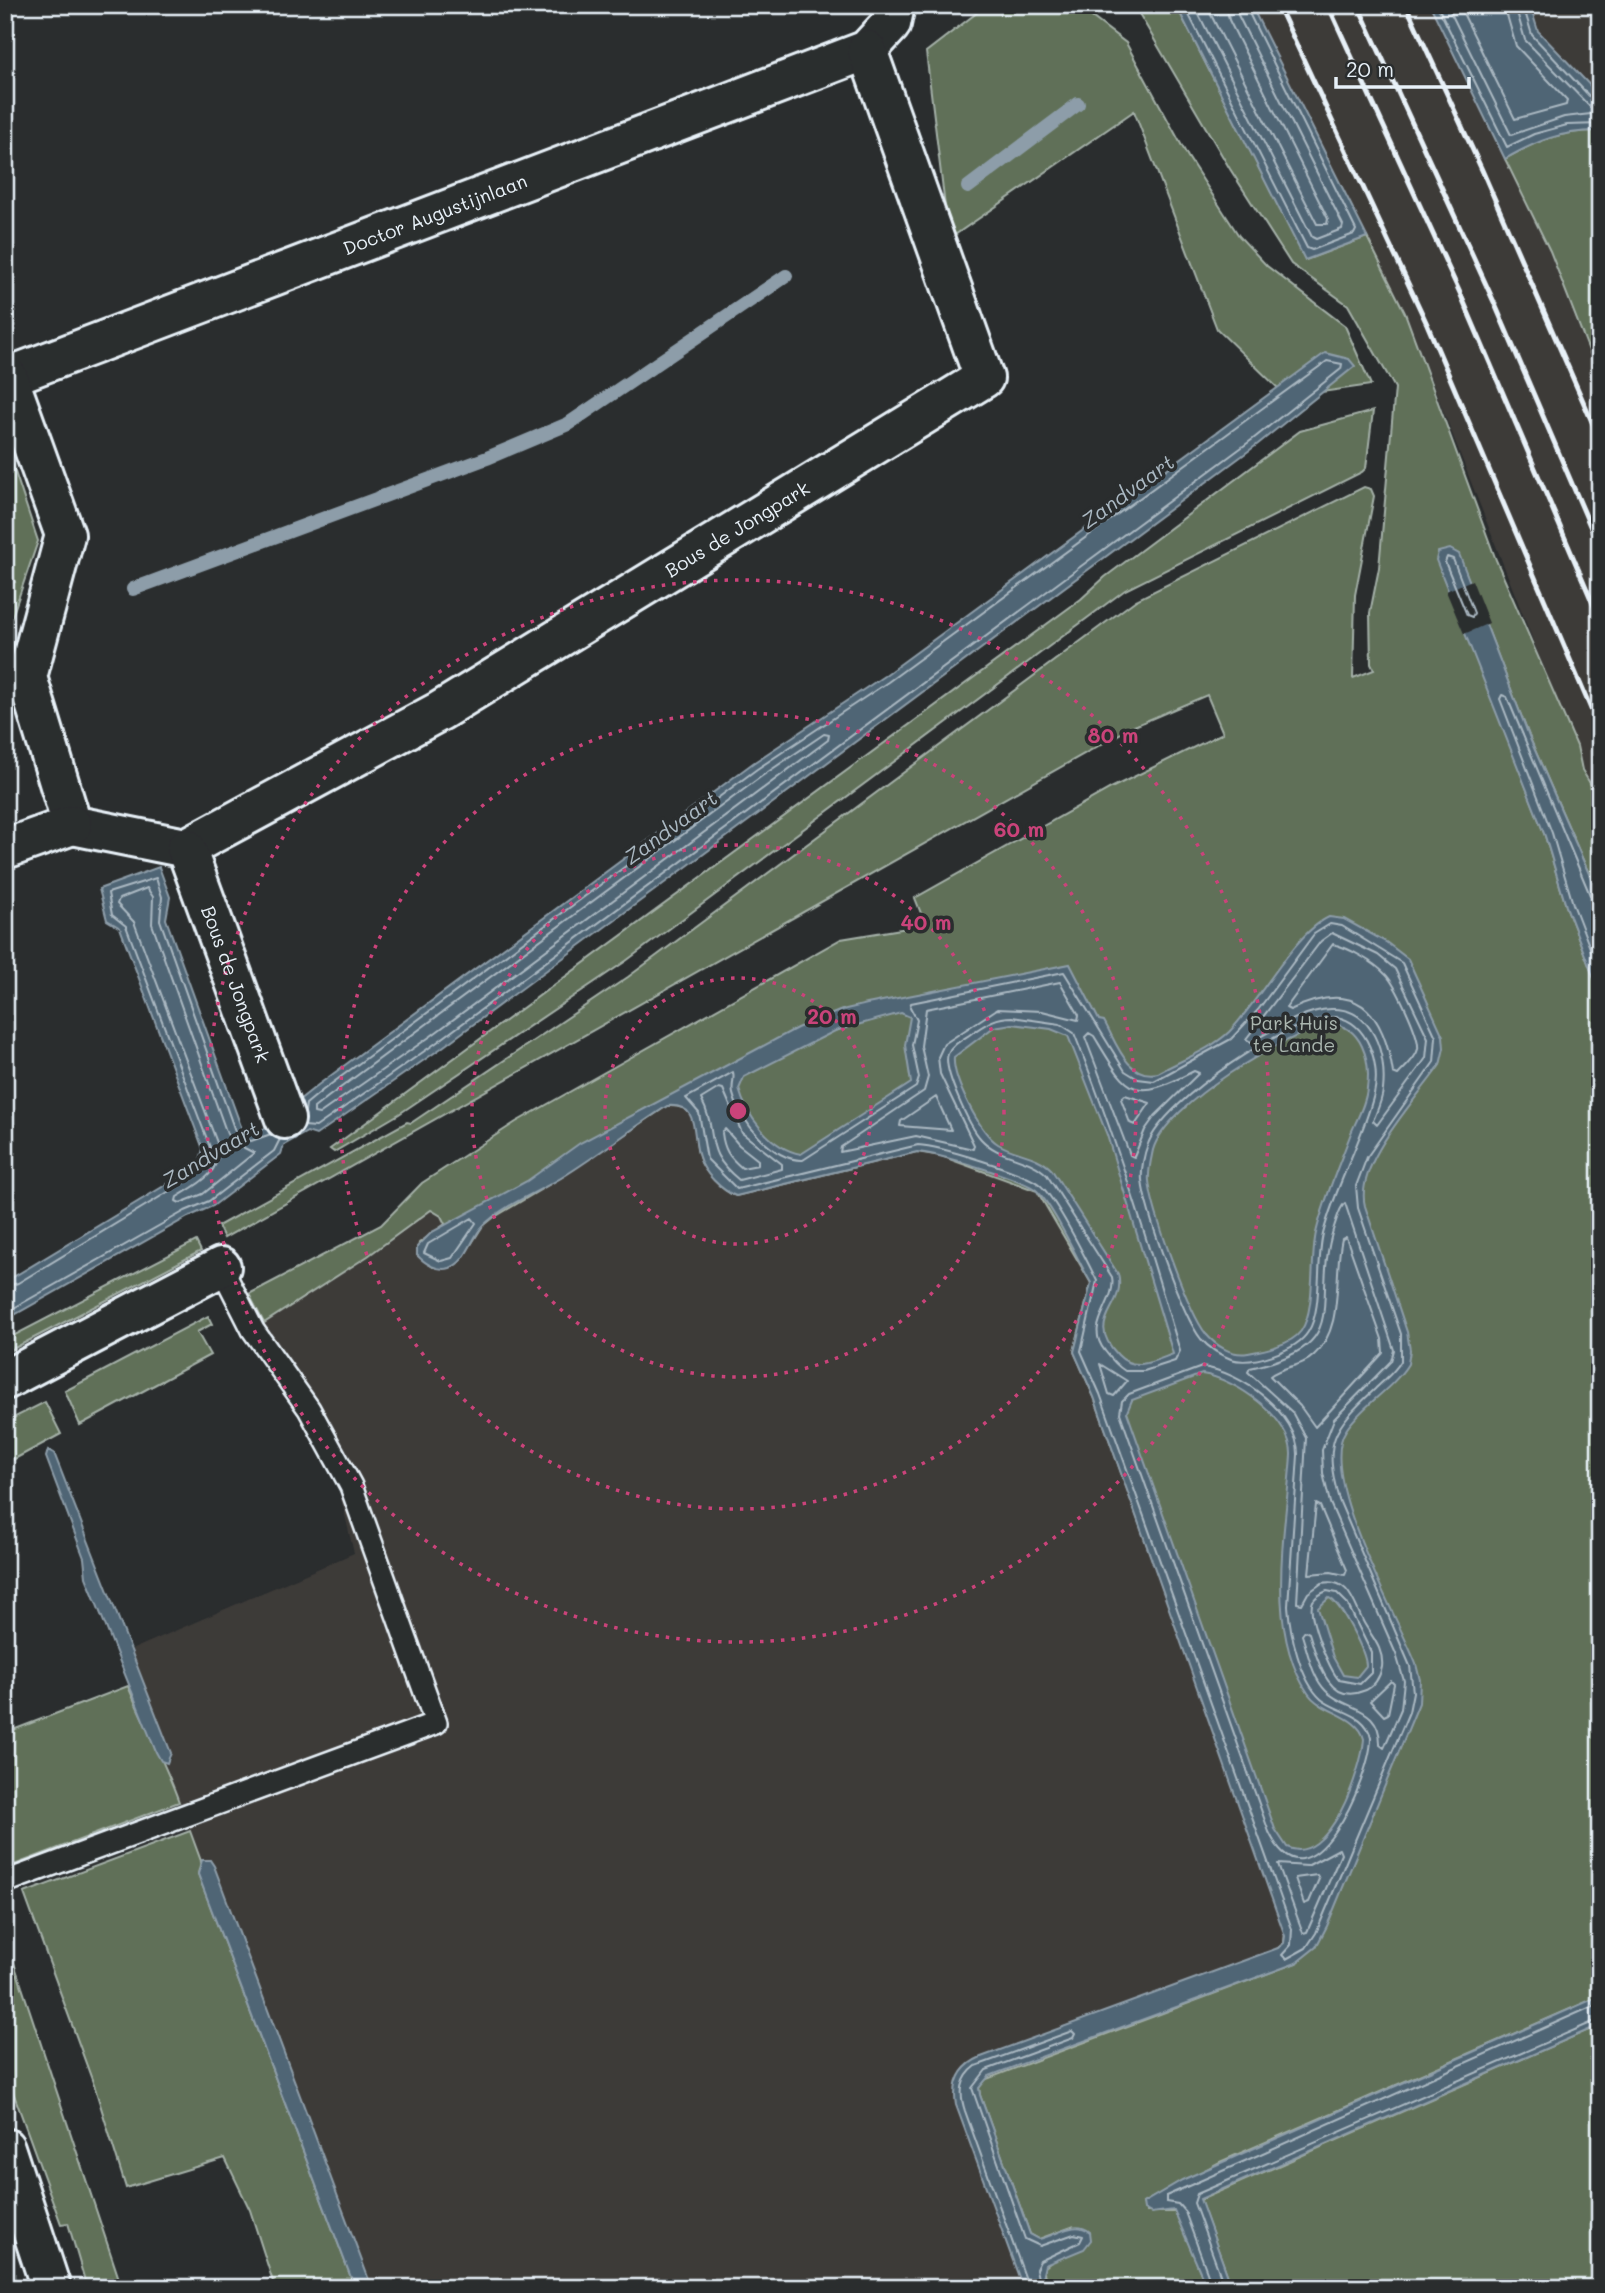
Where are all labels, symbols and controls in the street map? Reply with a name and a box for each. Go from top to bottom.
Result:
scale bar [1336,46,1468,90]
text: 20 m [1346,55,1394,82]
street label: Doctor Augustijnlaan [339,168,530,260]
water label: Zandvaart [1075,448,1179,534]
street label: Bous de Jongpark [660,475,814,582]
text: 80 m [1088,721,1138,748]
water label: Zandvaart [618,784,722,870]
text: 60 m [994,815,1044,842]
street label: Bous de Jongpark [196,902,276,1066]
text: 40 m [900,908,952,935]
text: 20 m [807,1002,857,1029]
park label: Park Huis te Lande [1250,1010,1338,1057]
centre of rings [726,1099,750,1123]
water label: Zandvaart [156,1114,264,1193]

